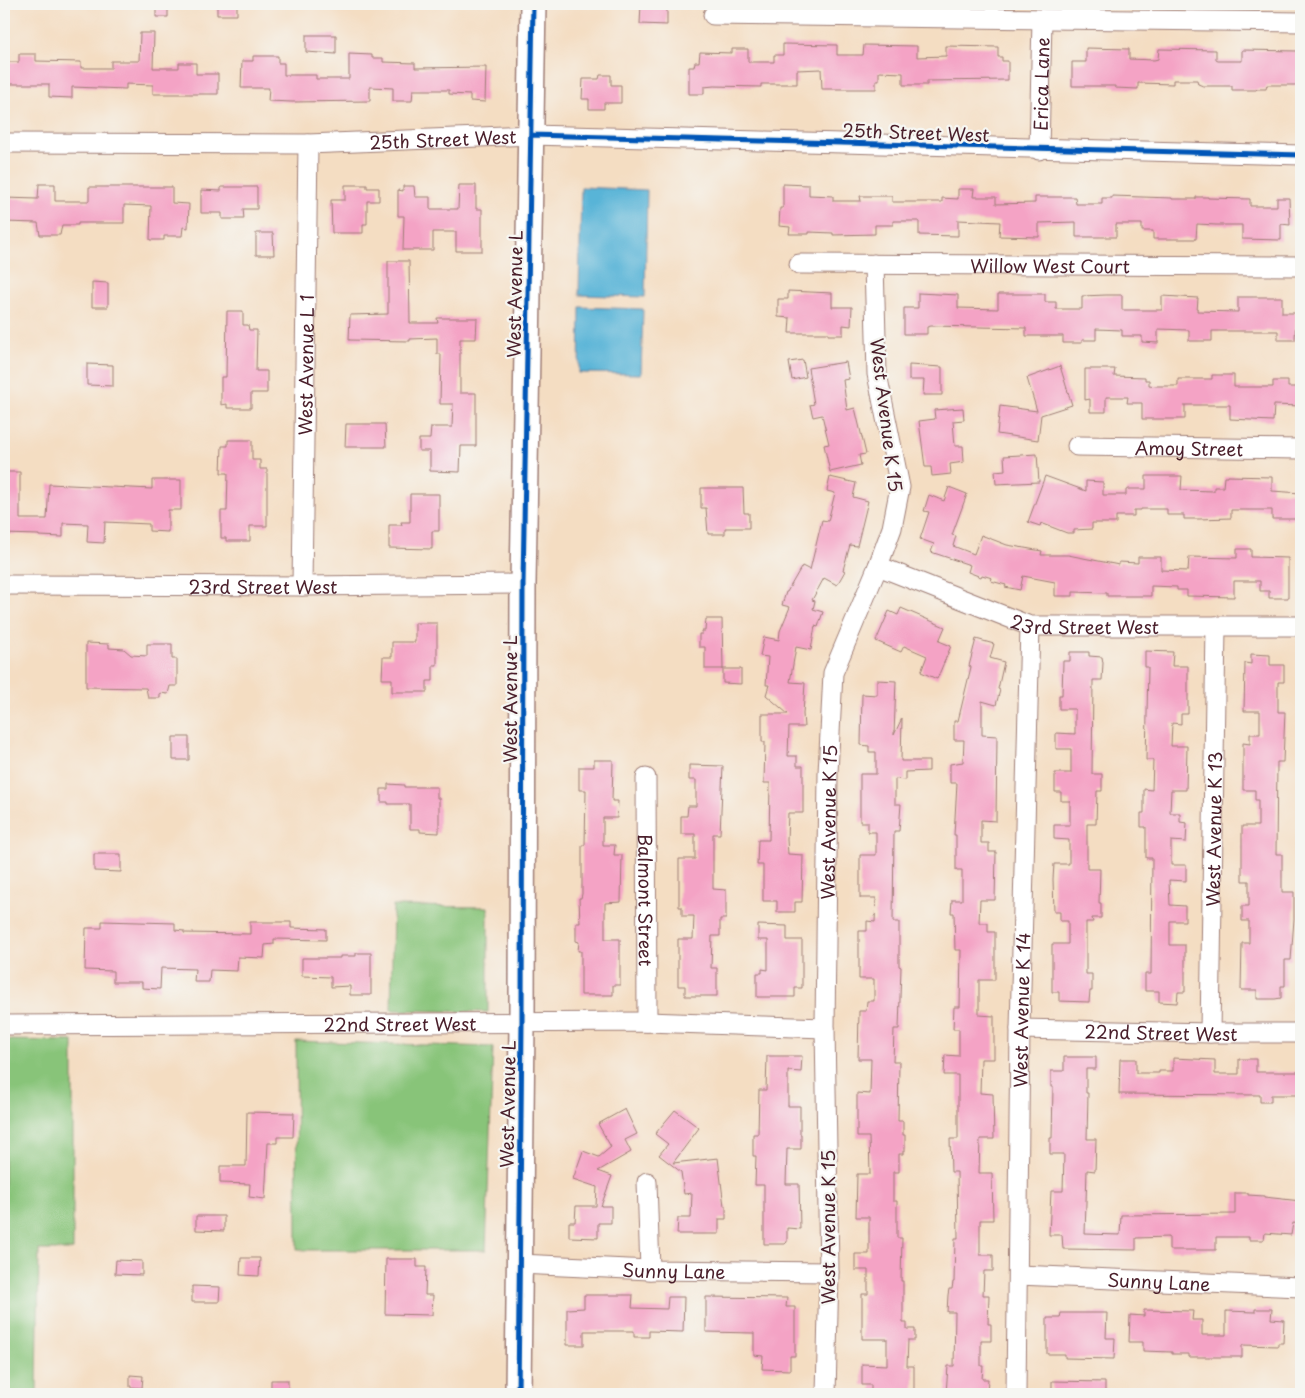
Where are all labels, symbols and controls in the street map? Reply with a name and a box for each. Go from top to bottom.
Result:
street label: Erica Lane [1026,37,1055,131]
street label: 25th Street West [842,116,990,148]
street label: 25th Street West [369,122,517,155]
street label: West Avenue L [499,230,529,358]
street label: Willow West Court [970,251,1130,279]
street label: West Avenue L 1 [291,294,319,436]
street label: West Avenue K 15 [864,336,910,494]
street label: Amoy Street [1135,433,1244,462]
street label: 23rd Street West [189,572,337,600]
street label: 23rd Street West [1007,606,1159,640]
street label: West Avenue L [496,635,523,763]
street label: West Avenue K 15 [813,744,843,900]
street label: West Avenue K 13 [1198,751,1228,907]
street label: Balmont Street [633,834,660,966]
street label: West Avenue K 14 [1006,932,1036,1088]
street label: 22nd Street West [323,1009,477,1037]
street label: 22nd Street West [1084,1017,1237,1047]
street label: West Avenue L [492,1040,522,1168]
street label: West Avenue K 15 [814,1150,841,1304]
street label: Sunny Lane [622,1255,726,1284]
street label: Sunny Lane [1107,1265,1211,1297]

